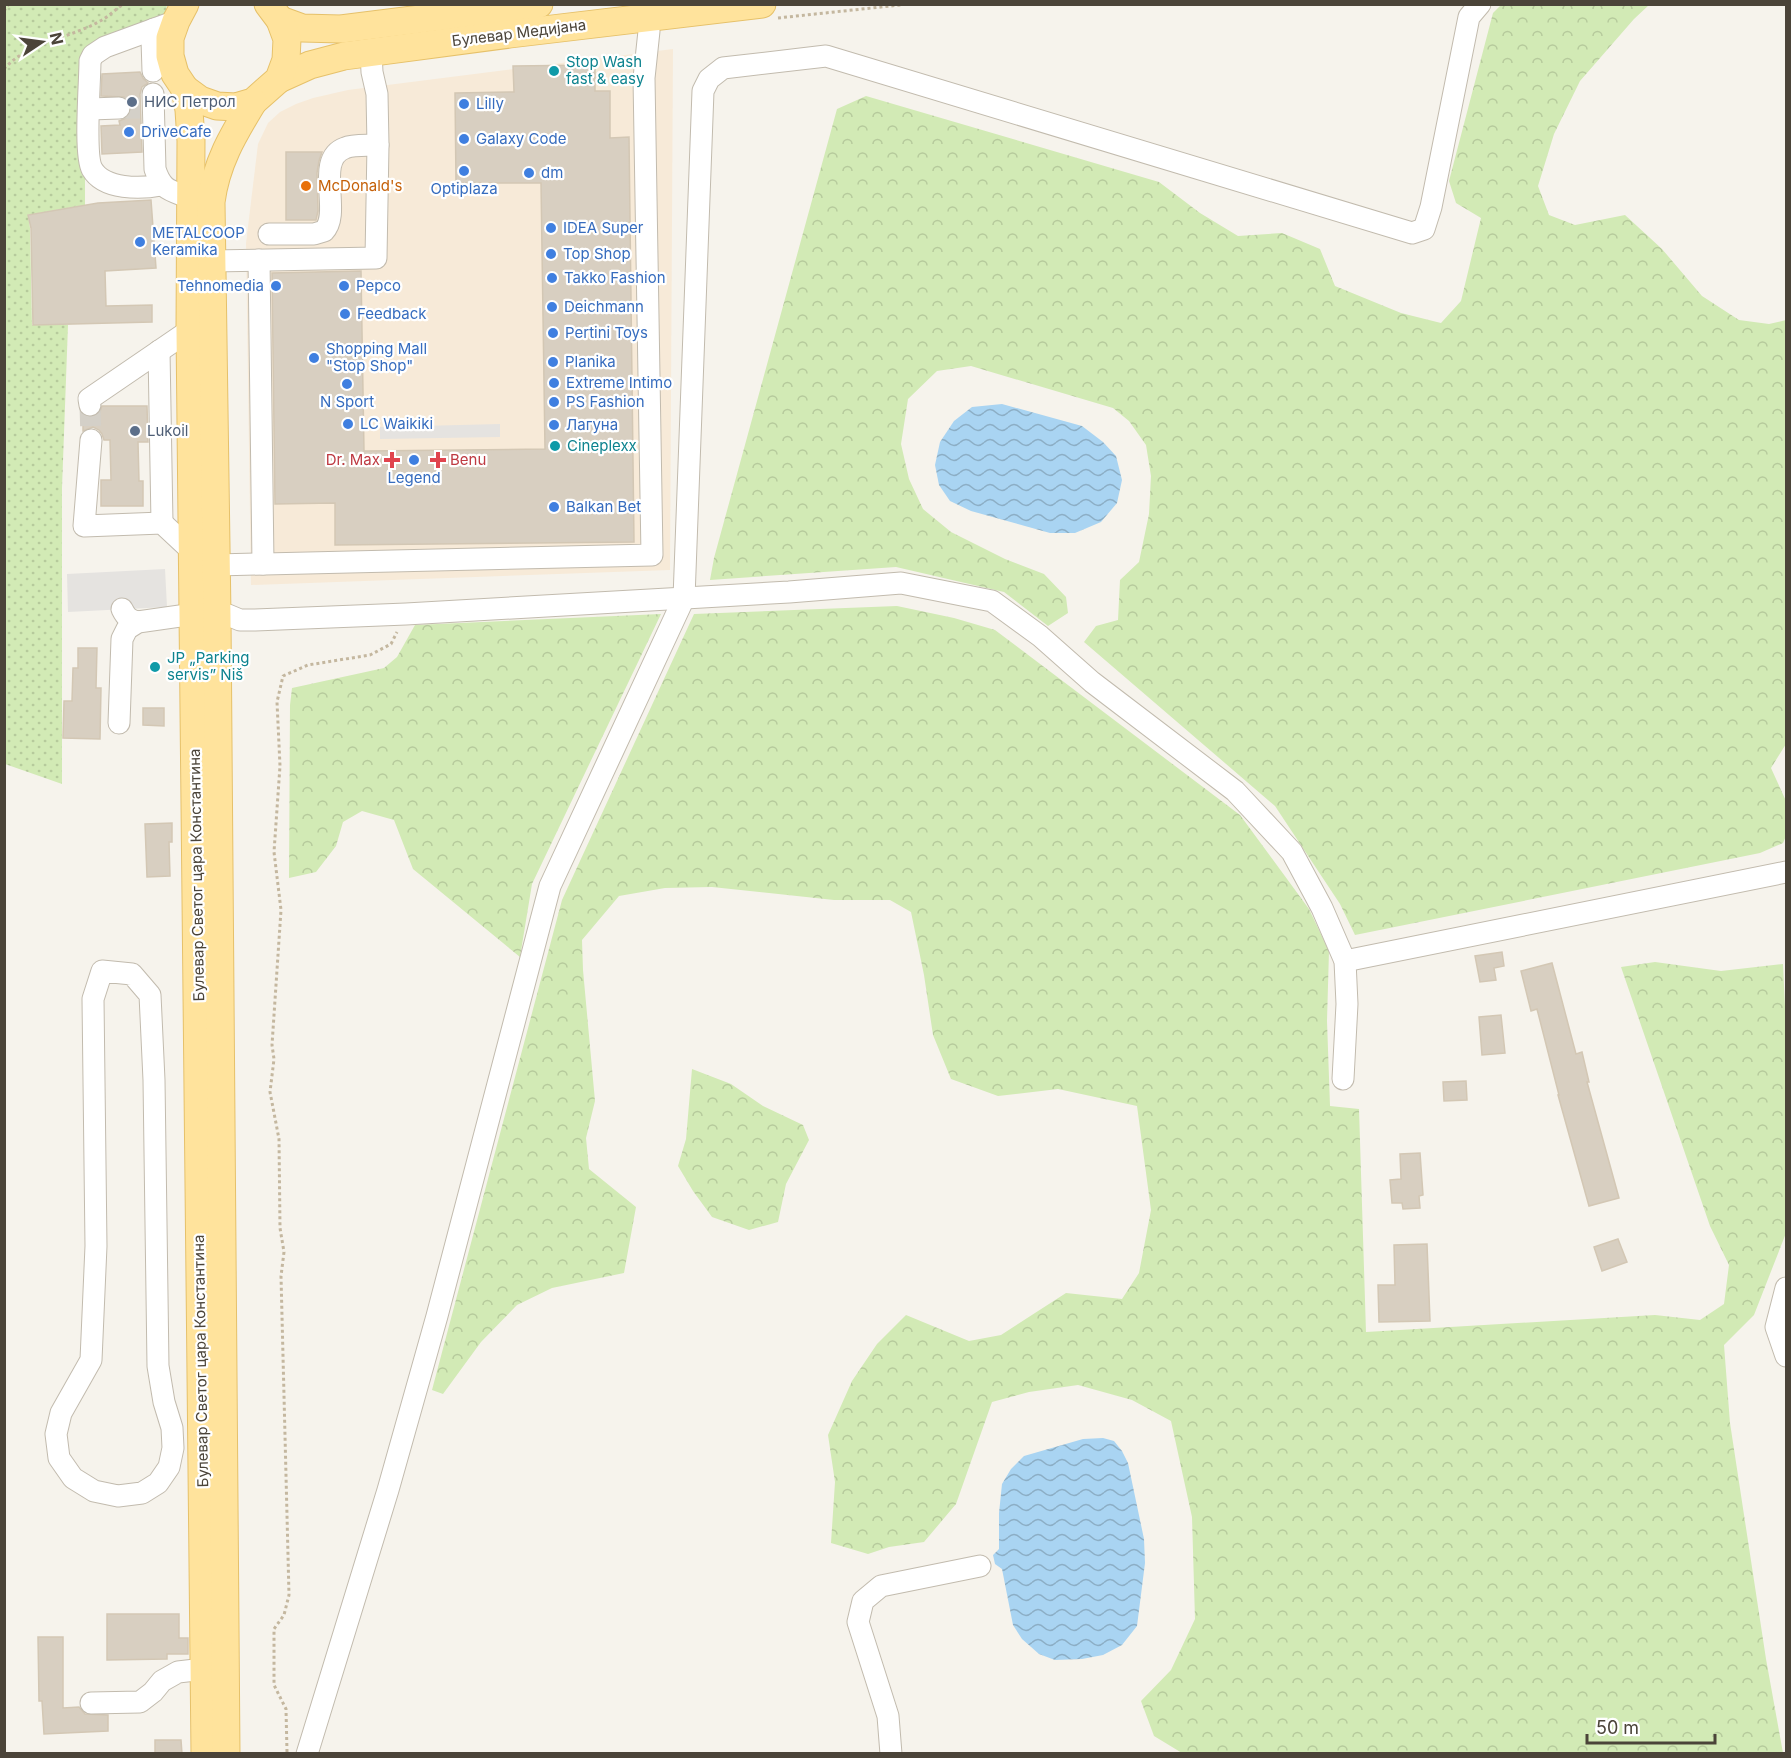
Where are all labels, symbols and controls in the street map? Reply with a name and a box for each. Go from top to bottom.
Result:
north arrow [12,12,72,72]
street label: Булевар Медијана [451,15,587,50]
text: N [45,30,68,47]
place label: Stop Wash fast & easy [566,52,645,88]
marker: Stop Wash fast & easy [547,64,561,78]
place label: НИС Петрол [144,92,236,111]
place label: Lilly [476,94,504,113]
marker: НИС Петрол [125,95,139,109]
marker: Lilly [457,97,471,111]
place label: DriveCafe [141,122,211,141]
marker: DriveCafe [122,125,136,139]
place label: Galaxy Code [476,129,566,148]
marker: Galaxy Code [457,132,471,146]
place label: dm [541,163,563,182]
marker: Optiplaza [457,164,471,178]
marker: dm [522,166,536,180]
place label: McDonald's [318,176,403,195]
marker: McDonald's [299,179,313,193]
place label: Optiplaza [430,179,498,198]
place label: IDEA Super [563,218,644,237]
marker: IDEA Super [544,221,558,235]
place label: METALCOOP Keramika [152,223,245,259]
marker: METALCOOP Keramika [133,235,147,249]
place label: Top Shop [563,244,631,263]
marker: Top Shop [544,247,558,261]
place label: Takko Fashion [564,268,666,287]
marker: Takko Fashion [545,271,559,285]
place label: Tehnomedia [177,276,264,295]
place label: Pepco [356,276,401,295]
marker: Tehnomedia [269,279,283,293]
marker: Pepco [337,279,351,293]
place label: Deichmann [564,297,644,316]
marker: Deichmann [545,300,559,314]
place label: Feedback [357,304,427,323]
marker: Feedback [338,307,352,321]
place label: Pertini Toys [565,323,648,342]
marker: Pertini Toys [546,326,560,340]
place label: Shopping Mall "Stop Shop" [326,339,427,375]
marker: Shopping Mall "Stop Shop" [307,351,321,365]
place label: Planika [565,352,616,371]
marker: Planika [546,355,560,369]
place label: Extreme Intimo [566,373,672,392]
marker: Extreme Intimo [547,376,561,390]
marker: N Sport [340,377,354,391]
place label: N Sport [320,392,374,411]
place label: PS Fashion [566,392,645,411]
marker: PS Fashion [547,395,561,409]
place label: LC Waikiki [360,414,433,433]
place label: Лагуна [566,415,618,434]
marker: LC Waikiki [341,417,355,431]
marker: Лагуна [547,418,561,432]
place label: Lukoil [147,421,189,440]
marker: Lukoil [128,424,142,438]
place label: Cineplexx [567,436,637,455]
marker: Cineplexx [548,439,562,453]
place label: Dr. Max [326,450,380,469]
place label: Benu [450,450,486,469]
marker: Dr. Max [385,453,399,467]
marker: Legend [407,453,421,467]
marker: Benu [431,453,445,467]
place label: Legend [387,468,441,487]
place label: Balkan Bet [566,497,641,516]
marker: Balkan Bet [547,500,561,514]
place label: JP „Parking servis” Niš [167,648,250,684]
marker: JP „Parking servis” Niš [148,660,162,674]
street label: Булевар Светог цара Константина [185,749,208,1002]
street label: Булевар Светог цара Константина [189,1235,212,1488]
scale bar [1587,1707,1714,1745]
text: 50 m [1596,1717,1639,1738]

